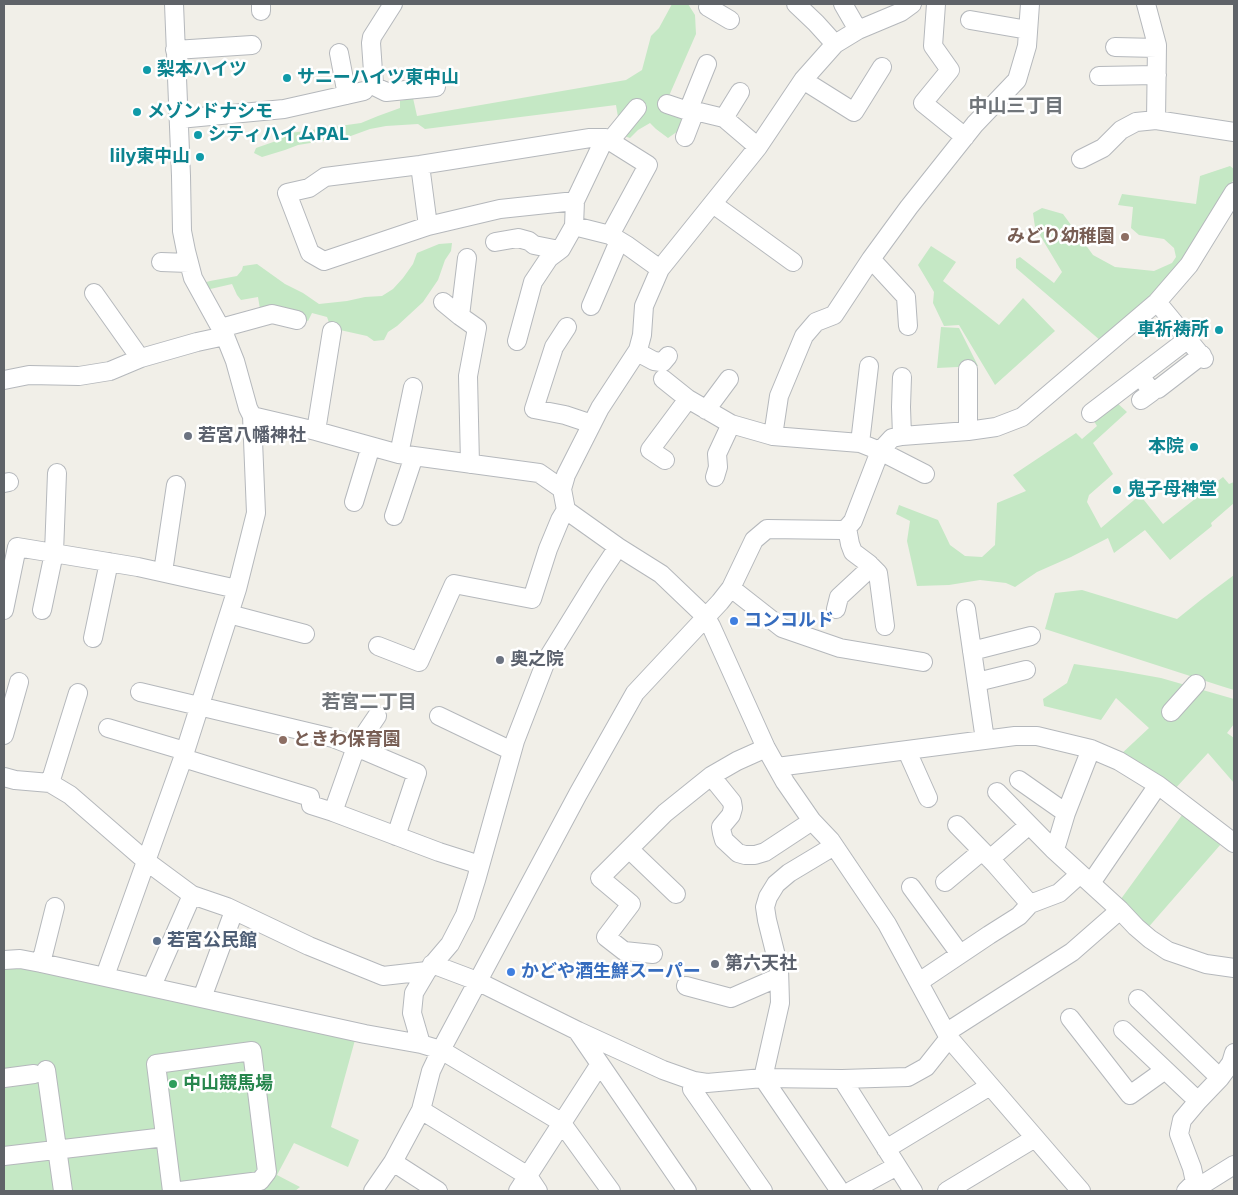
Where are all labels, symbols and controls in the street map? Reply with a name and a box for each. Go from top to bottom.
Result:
place label: 梨本ハイツ [157,59,247,81]
marker: 梨本ハイツ [141,64,153,76]
place label: サニーハイツ東中山 [297,67,459,89]
marker: サニーハイツ東中山 [281,72,293,84]
district label: 中山三丁目 [969,96,1063,118]
place label: メゾンドナシモ [147,101,273,123]
marker: メゾンドナシモ [131,106,143,118]
place label: シティハイムPAL [208,124,349,146]
marker: シティハイムPAL [192,129,204,141]
place label: lily東中山 [110,146,190,168]
marker: lily東中山 [194,151,206,163]
place label: みどり幼稚園 [1007,226,1115,248]
marker: みどり幼稚園 [1119,231,1131,243]
place label: 車祈祷所 [1137,319,1209,341]
marker: 車祈祷所 [1213,324,1225,336]
place label: 若宮八幡神社 [198,425,306,447]
marker: 若宮八幡神社 [182,430,194,442]
place label: 本院 [1148,436,1184,458]
marker: 本院 [1188,441,1200,453]
place label: 鬼子母神堂 [1127,479,1217,501]
marker: 鬼子母神堂 [1111,484,1123,496]
place label: コンコルド [744,610,834,632]
marker: コンコルド [728,615,740,627]
place label: 奥之院 [510,649,564,671]
marker: 奥之院 [494,654,506,666]
district label: 若宮二丁目 [322,692,416,714]
place label: ときわ保育園 [293,729,401,751]
marker: ときわ保育園 [277,734,289,746]
place label: 若宮公民館 [167,930,257,952]
marker: 若宮公民館 [151,935,163,947]
place label: 第六天社 [725,953,797,975]
marker: 第六天社 [709,958,721,970]
place label: かどや酒生鮮スーパー [521,961,701,983]
marker: かどや酒生鮮スーパー [505,966,517,978]
place label: 中山競馬場 [183,1073,273,1095]
marker: 中山競馬場 [167,1078,179,1090]

